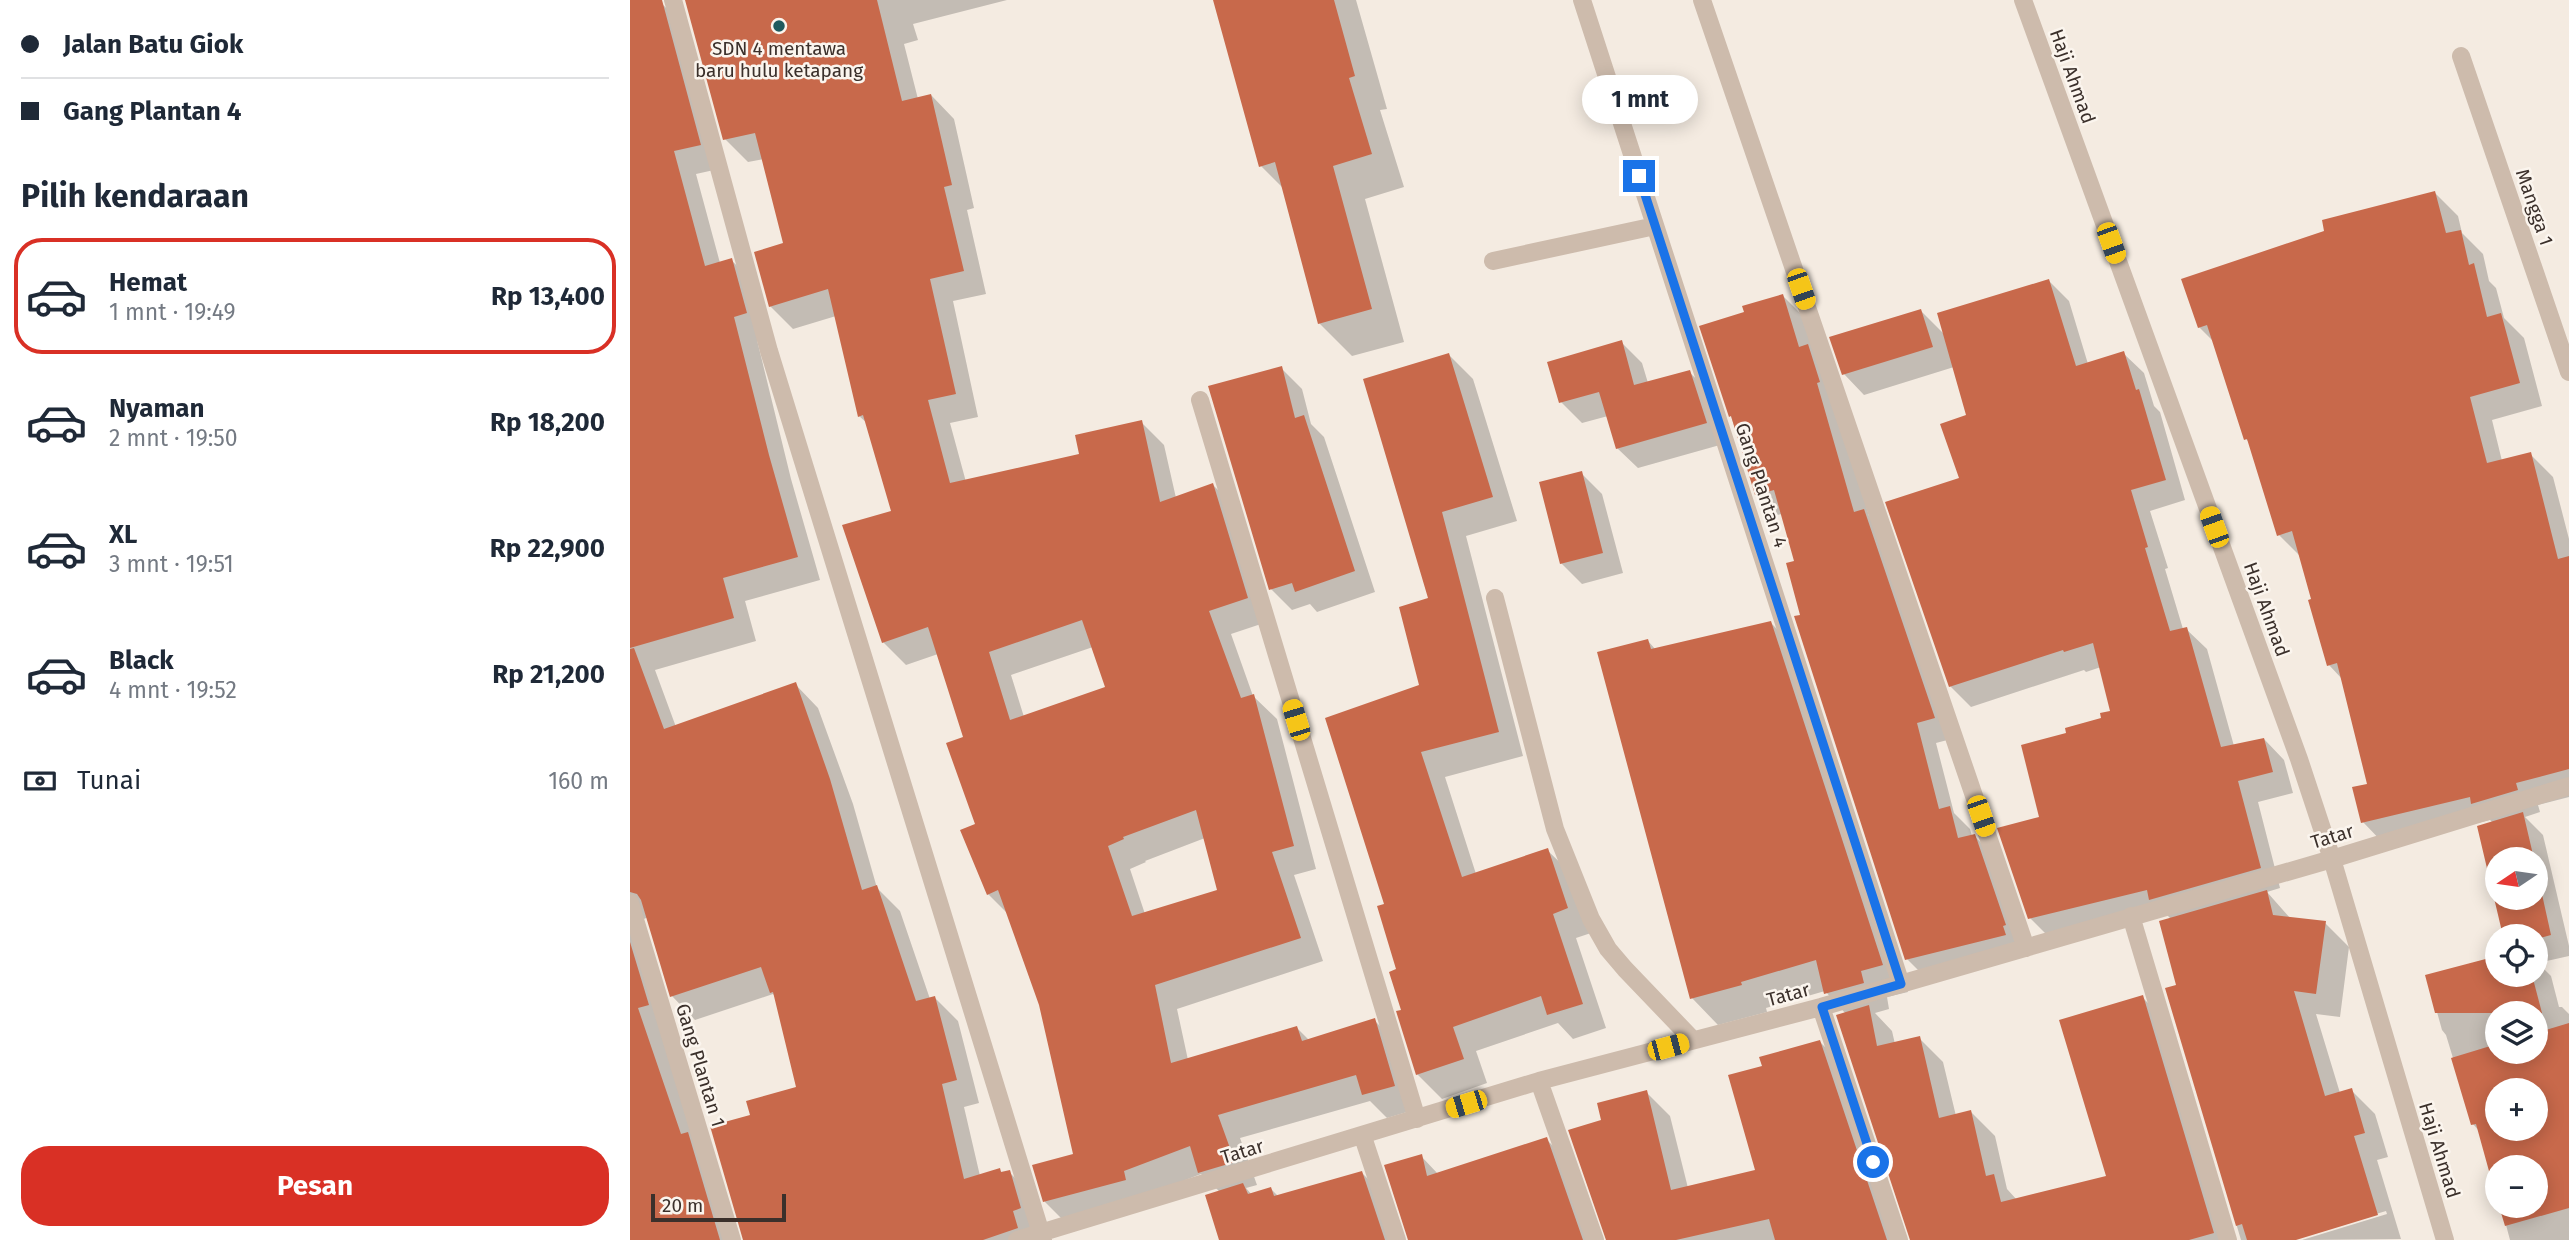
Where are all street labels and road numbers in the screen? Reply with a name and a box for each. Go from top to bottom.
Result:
street label: Haji Ahmad [2045,26,2100,127]
street label: Mangga 1 [2511,166,2558,248]
street label: Gang Plantan 4 [1731,420,1792,550]
street label: Haji Ahmad [2239,559,2294,660]
street label: Tatar [2308,819,2357,854]
street label: Tatar [1764,978,1813,1011]
street label: Gang Plantan 1 [671,1001,730,1130]
street label: Haji Ahmad [2414,1100,2465,1201]
street label: Tatar [1218,1134,1267,1169]

